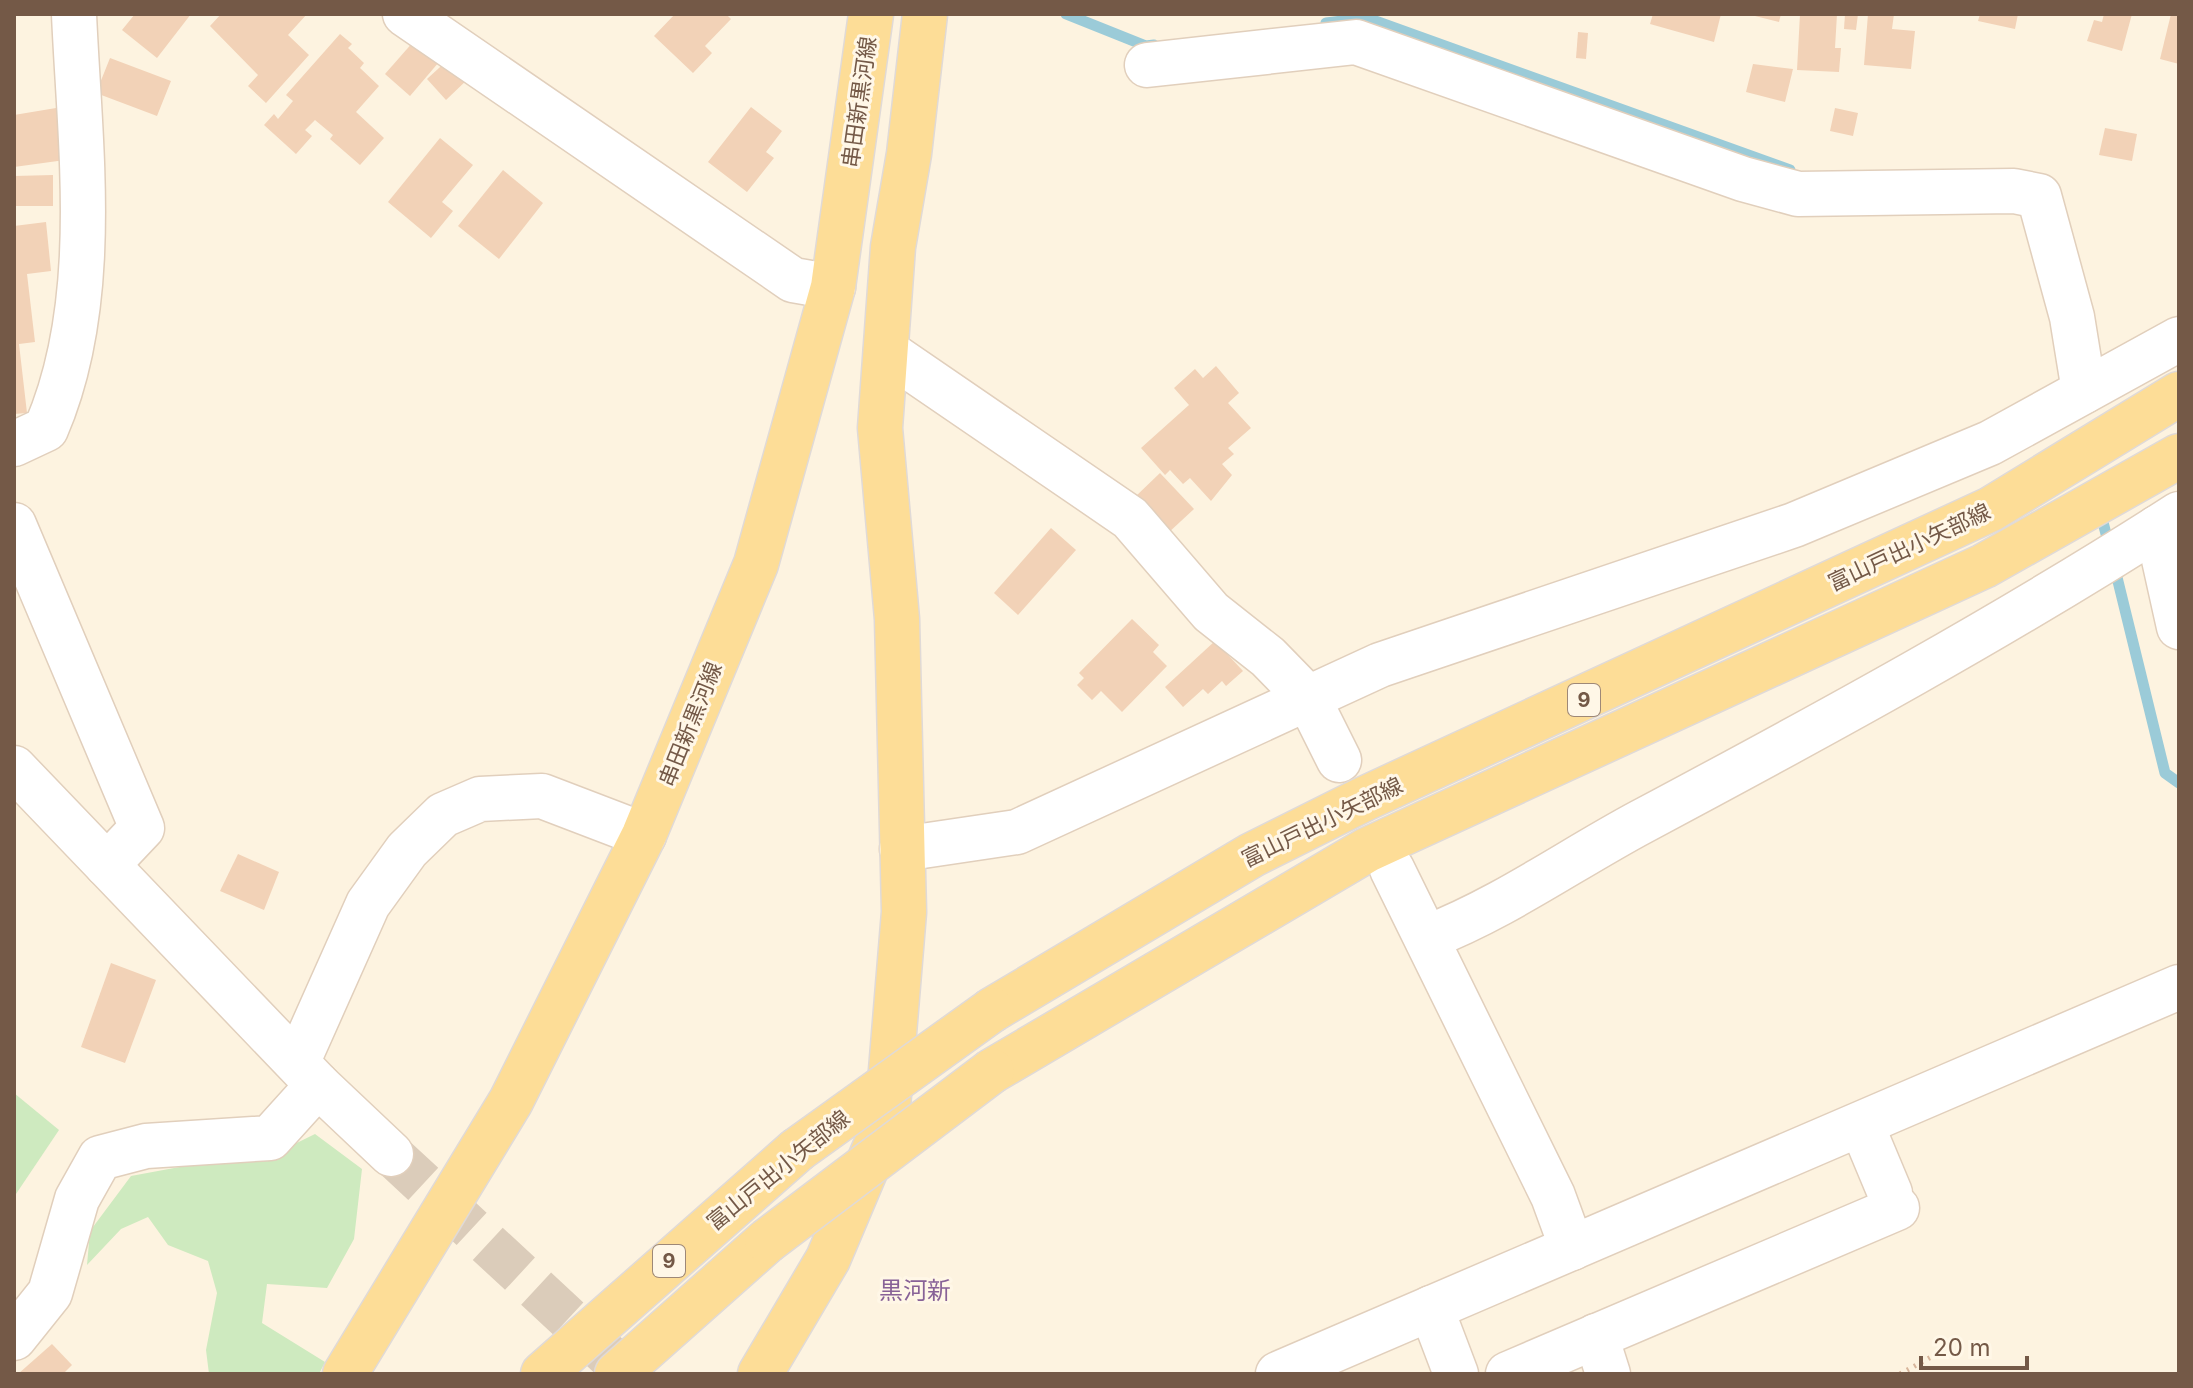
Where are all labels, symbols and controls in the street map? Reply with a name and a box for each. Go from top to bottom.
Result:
street label: 串田新黒河線 [837,35,881,169]
street label: 富山戸出小矢部線 [1824,498,1994,596]
street label: 串田新黒河線 [653,658,727,790]
road number: 9 [1568,684,1600,716]
street label: 富山戸出小矢部線 [1237,772,1407,872]
street label: 富山戸出小矢部線 [701,1105,855,1235]
road number: 9 [653,1245,685,1277]
district label: 黒河新 [879,1276,951,1305]
scale bar [1921,1320,2027,1370]
text: 20 m [1933,1333,1991,1362]

